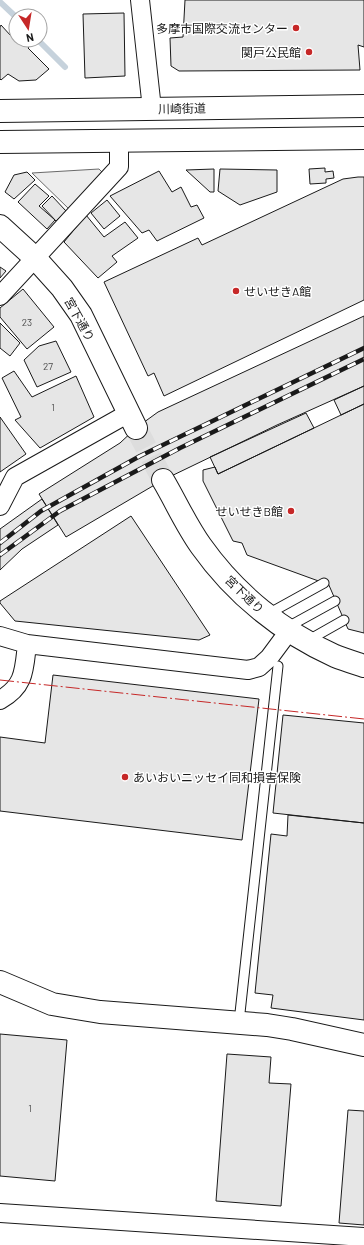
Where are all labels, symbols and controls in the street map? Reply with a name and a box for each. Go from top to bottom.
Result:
north arrow [8,8,48,48]
place label: 多摩市国際交流センター [156,21,288,35]
marker: 多摩市国際交流センター [291,23,301,33]
text: N [25,31,35,45]
place label: 関戸公民館 [241,45,301,59]
marker: 関戸公民館 [304,47,314,57]
street label: 川崎街道 [158,101,206,115]
place label: せいせきA館 [244,284,311,298]
marker: せいせきA館 [231,286,241,296]
street label: 宮下通り [62,295,98,343]
house number: 23 [22,316,32,328]
house number: 27 [43,360,53,372]
house number: 1 [51,401,55,413]
place label: せいせきB館 [215,504,283,518]
marker: せいせきB館 [286,506,296,516]
street label: 宮下通り [223,572,267,616]
place label: あいおいニッセイ同和損害保険 [133,770,301,784]
marker: あいおいニッセイ同和損害保険 [120,772,130,782]
house number: 1 [28,1102,32,1114]

